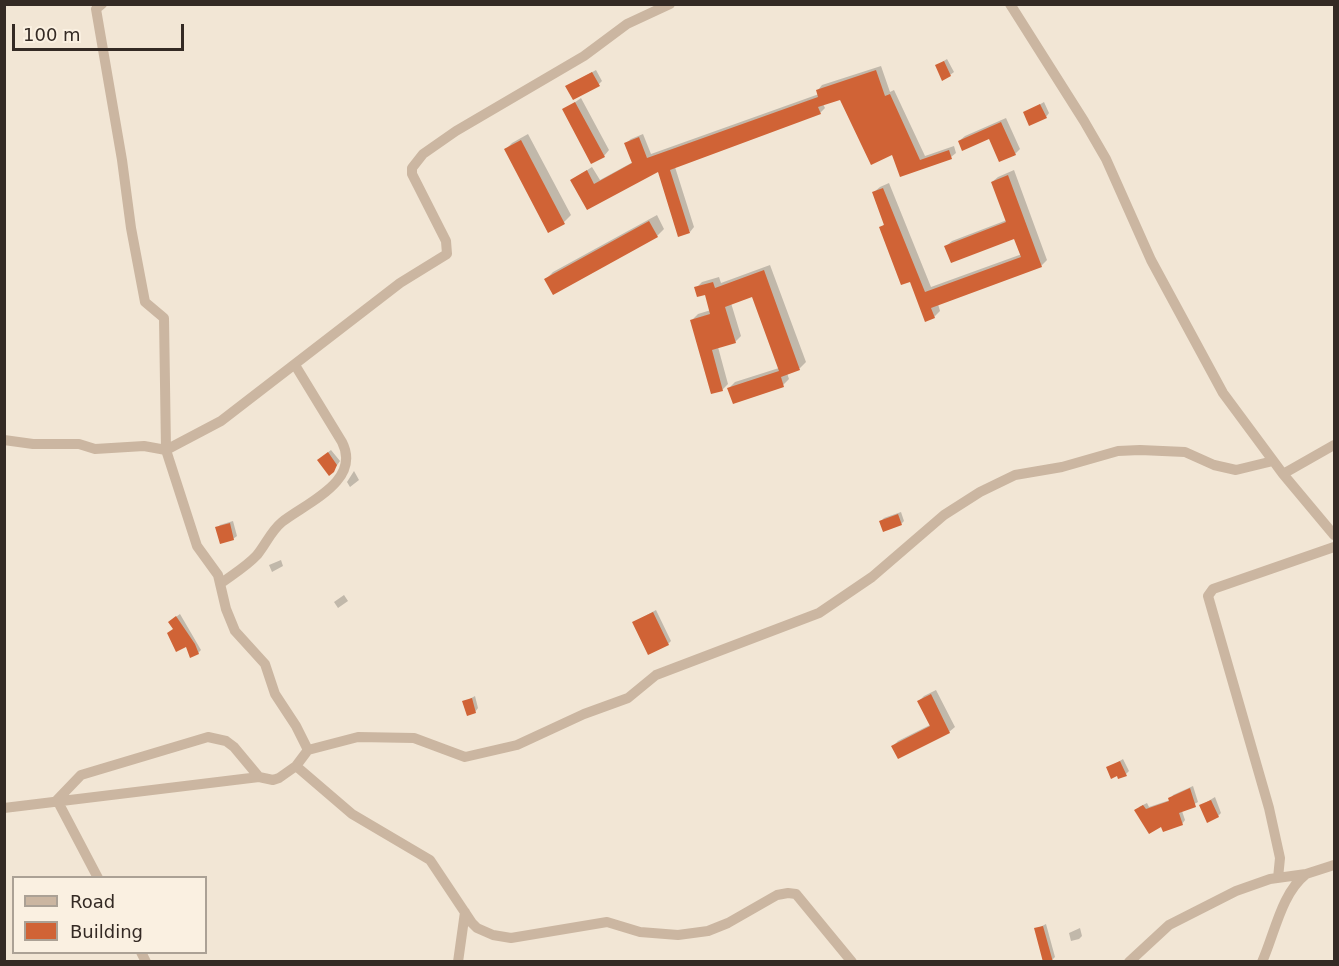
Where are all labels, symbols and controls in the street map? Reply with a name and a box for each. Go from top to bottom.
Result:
scale bar [15,12,188,50]
text: 100 m [23,24,81,45]
legend [12,876,207,954]
text: Road [70,891,115,912]
text: Building [70,921,143,942]

